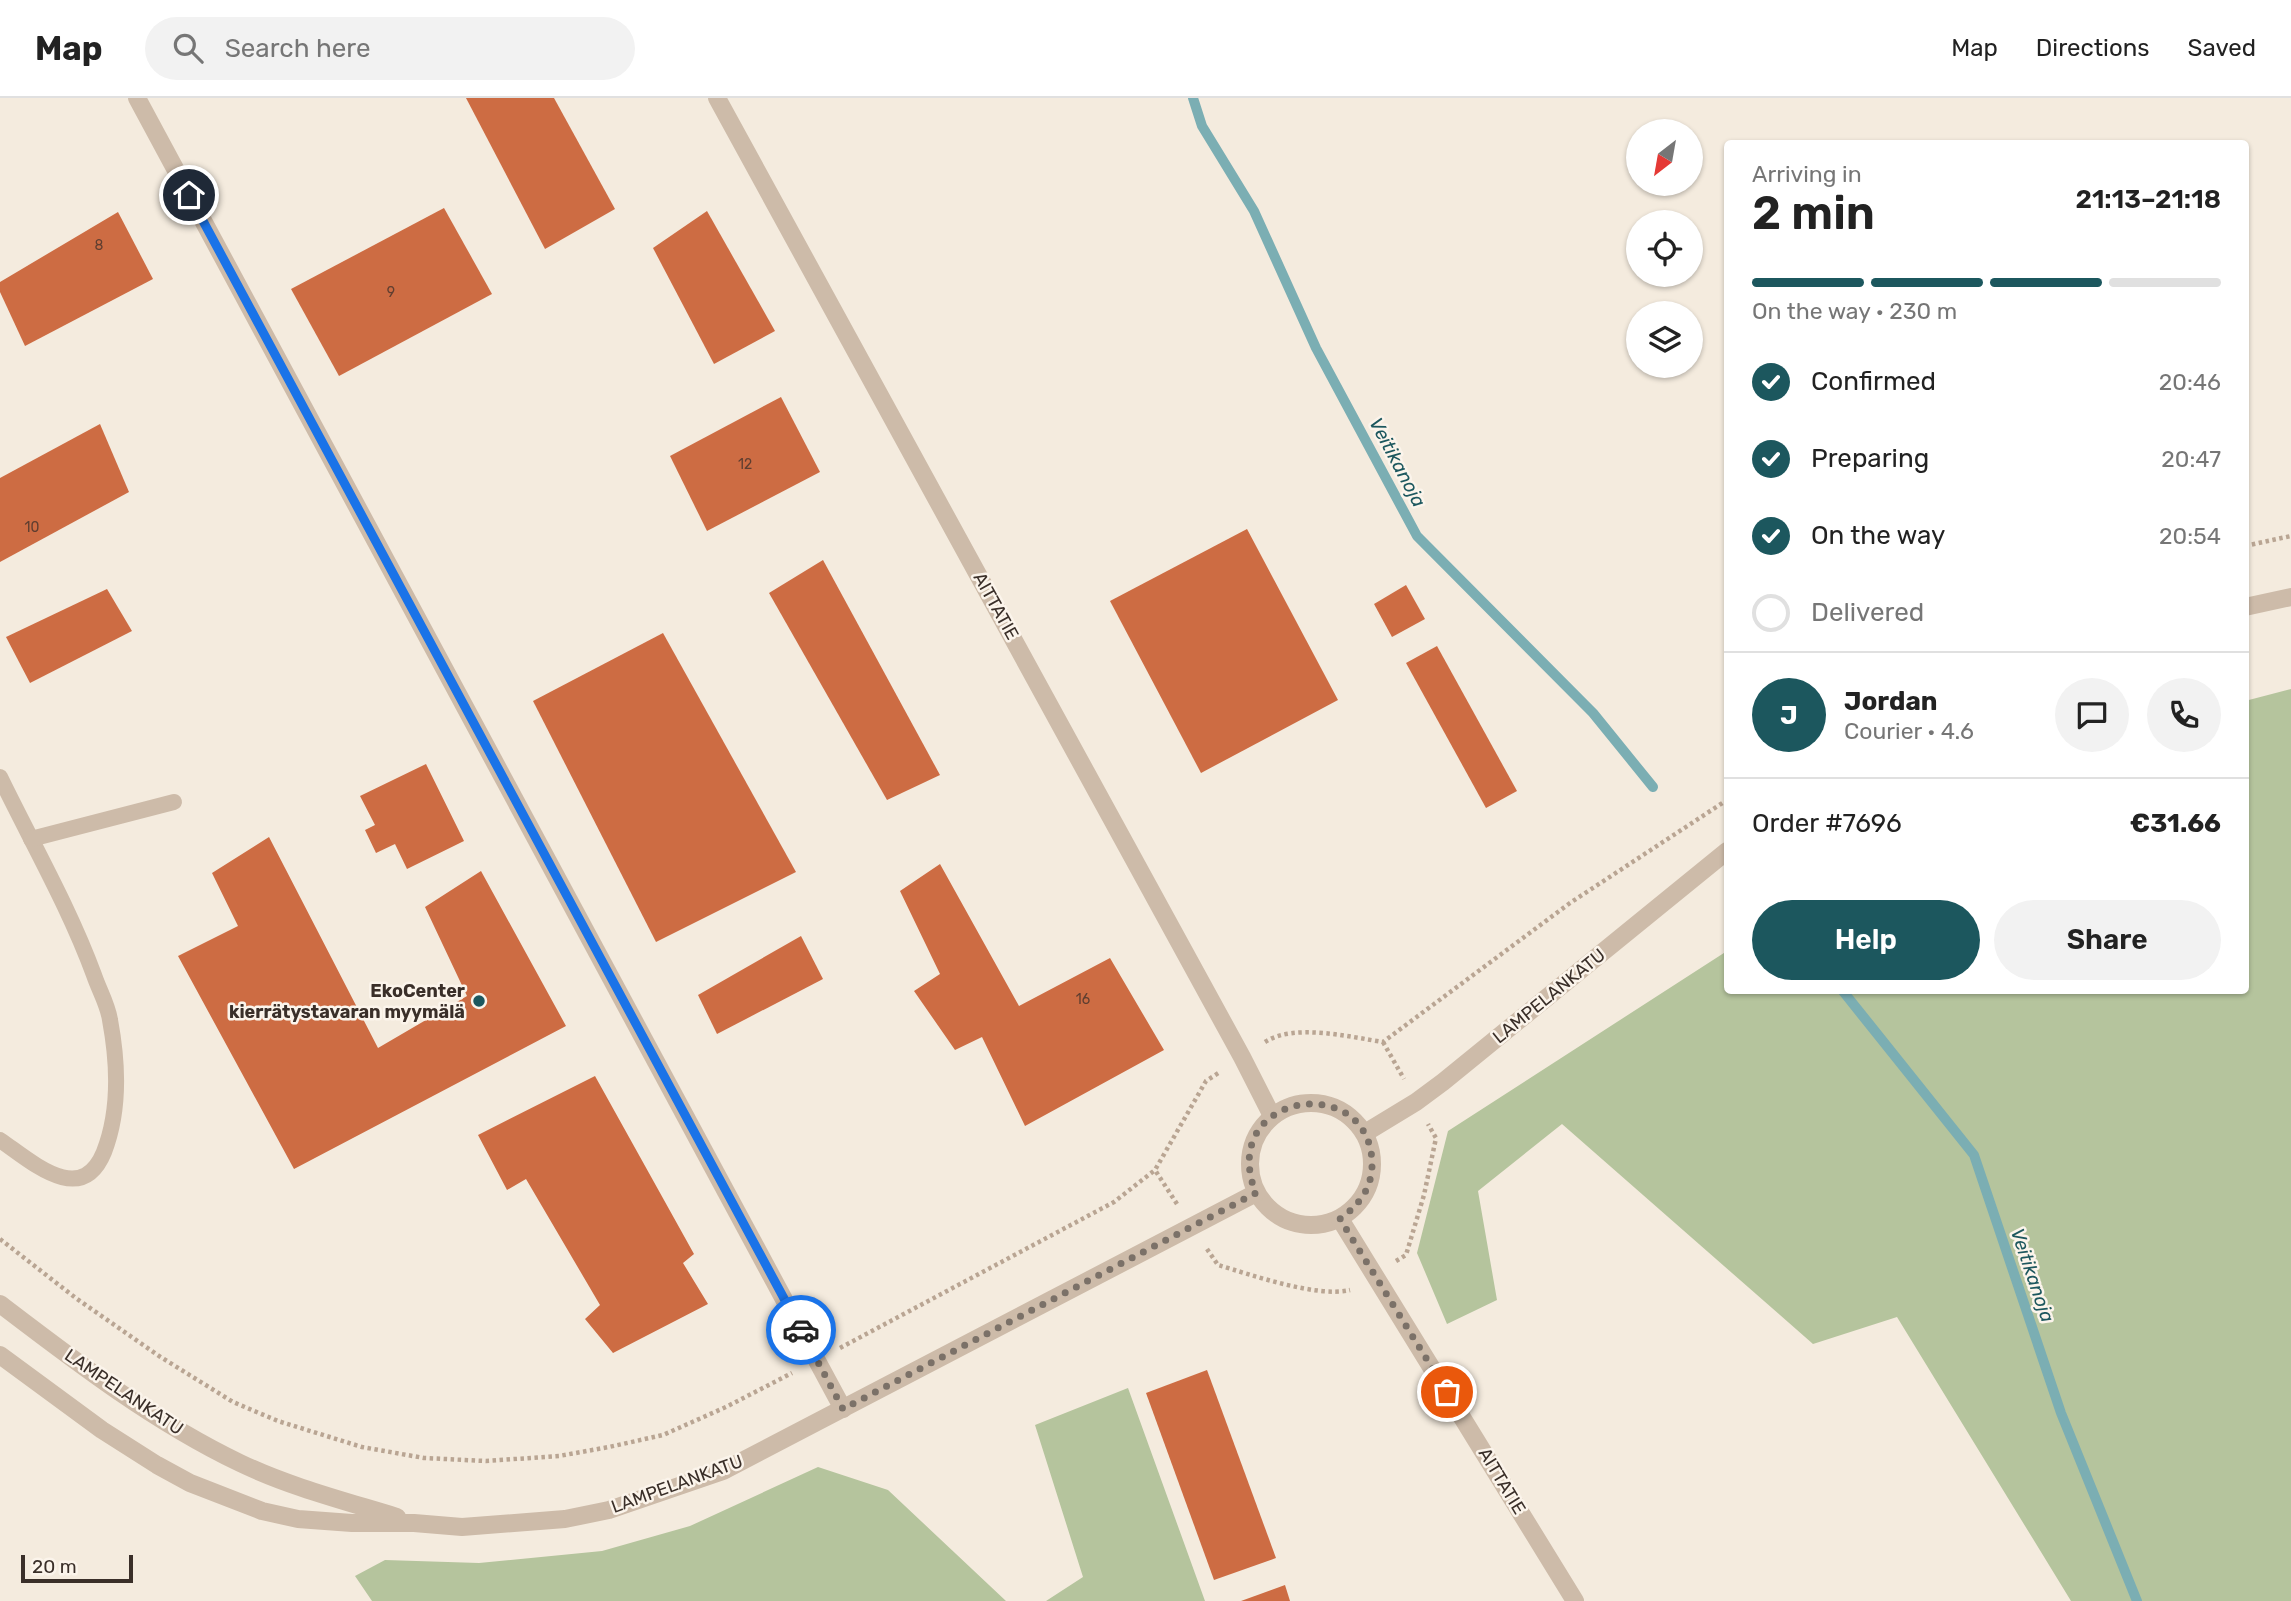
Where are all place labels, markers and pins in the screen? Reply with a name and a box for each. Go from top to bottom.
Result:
pin [159,165,219,225]
place label: EkoCenter kierrätystavaran myymälä [229,980,465,1023]
marker: EkoCenter kierrätystavaran myymälä [471,993,487,1009]
pin [1417,1362,1477,1422]

